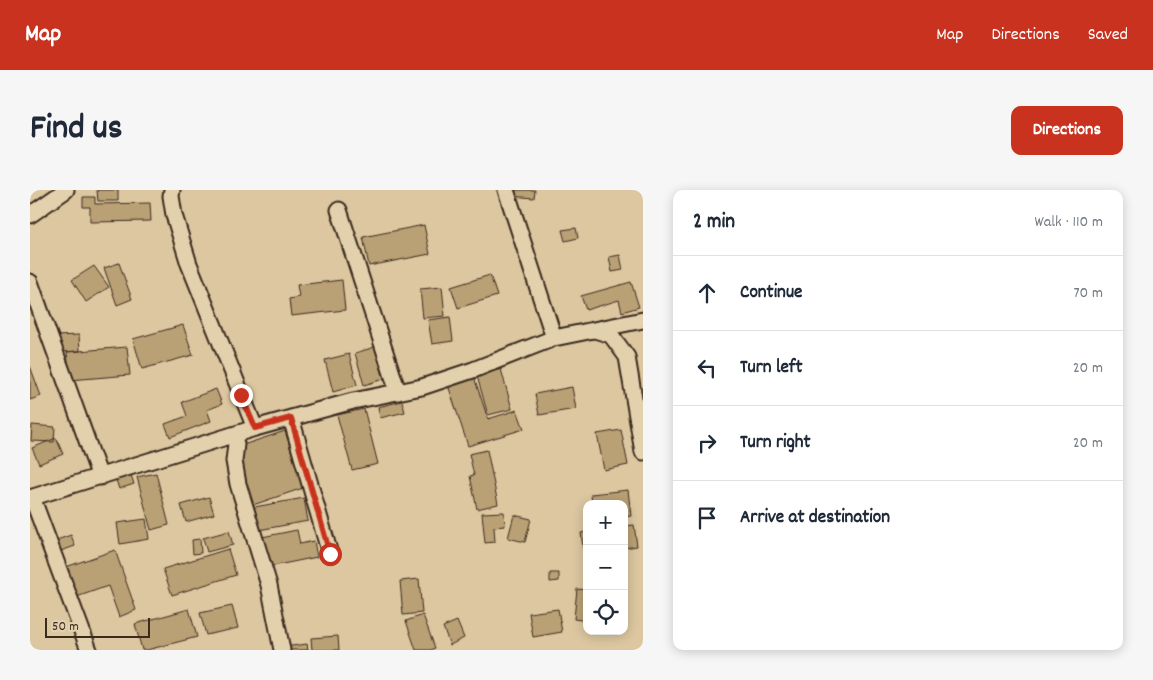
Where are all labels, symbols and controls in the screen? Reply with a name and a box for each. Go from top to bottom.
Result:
text: Map [25,18,61,52]
text: Map [936,23,963,48]
text: Directions [991,23,1060,48]
text: Saved [1088,23,1128,48]
text: Find us [30,105,122,155]
button: Directions [1011,106,1123,155]
text: 2 min [693,208,735,238]
text: Walk · 110 m [1035,211,1103,234]
icon: ahead [693,279,721,307]
text: Continue [740,280,802,307]
text: 70 m [1073,282,1103,305]
icon: left [693,354,721,382]
text: Turn left [740,355,803,382]
text: 20 m [1073,357,1103,380]
route end [230,384,253,407]
icon: right [693,429,721,457]
text: Turn right [740,430,811,457]
text: 20 m [1073,432,1103,455]
map controls [583,500,628,635]
button: + [583,500,628,545]
icon: arrive [693,504,721,532]
text: Arrive at destination [740,505,890,532]
route start [319,543,342,566]
button: − [583,545,628,590]
button: locate [583,590,628,635]
scale bar [45,615,150,638]
text: 50 m [52,617,79,637]

